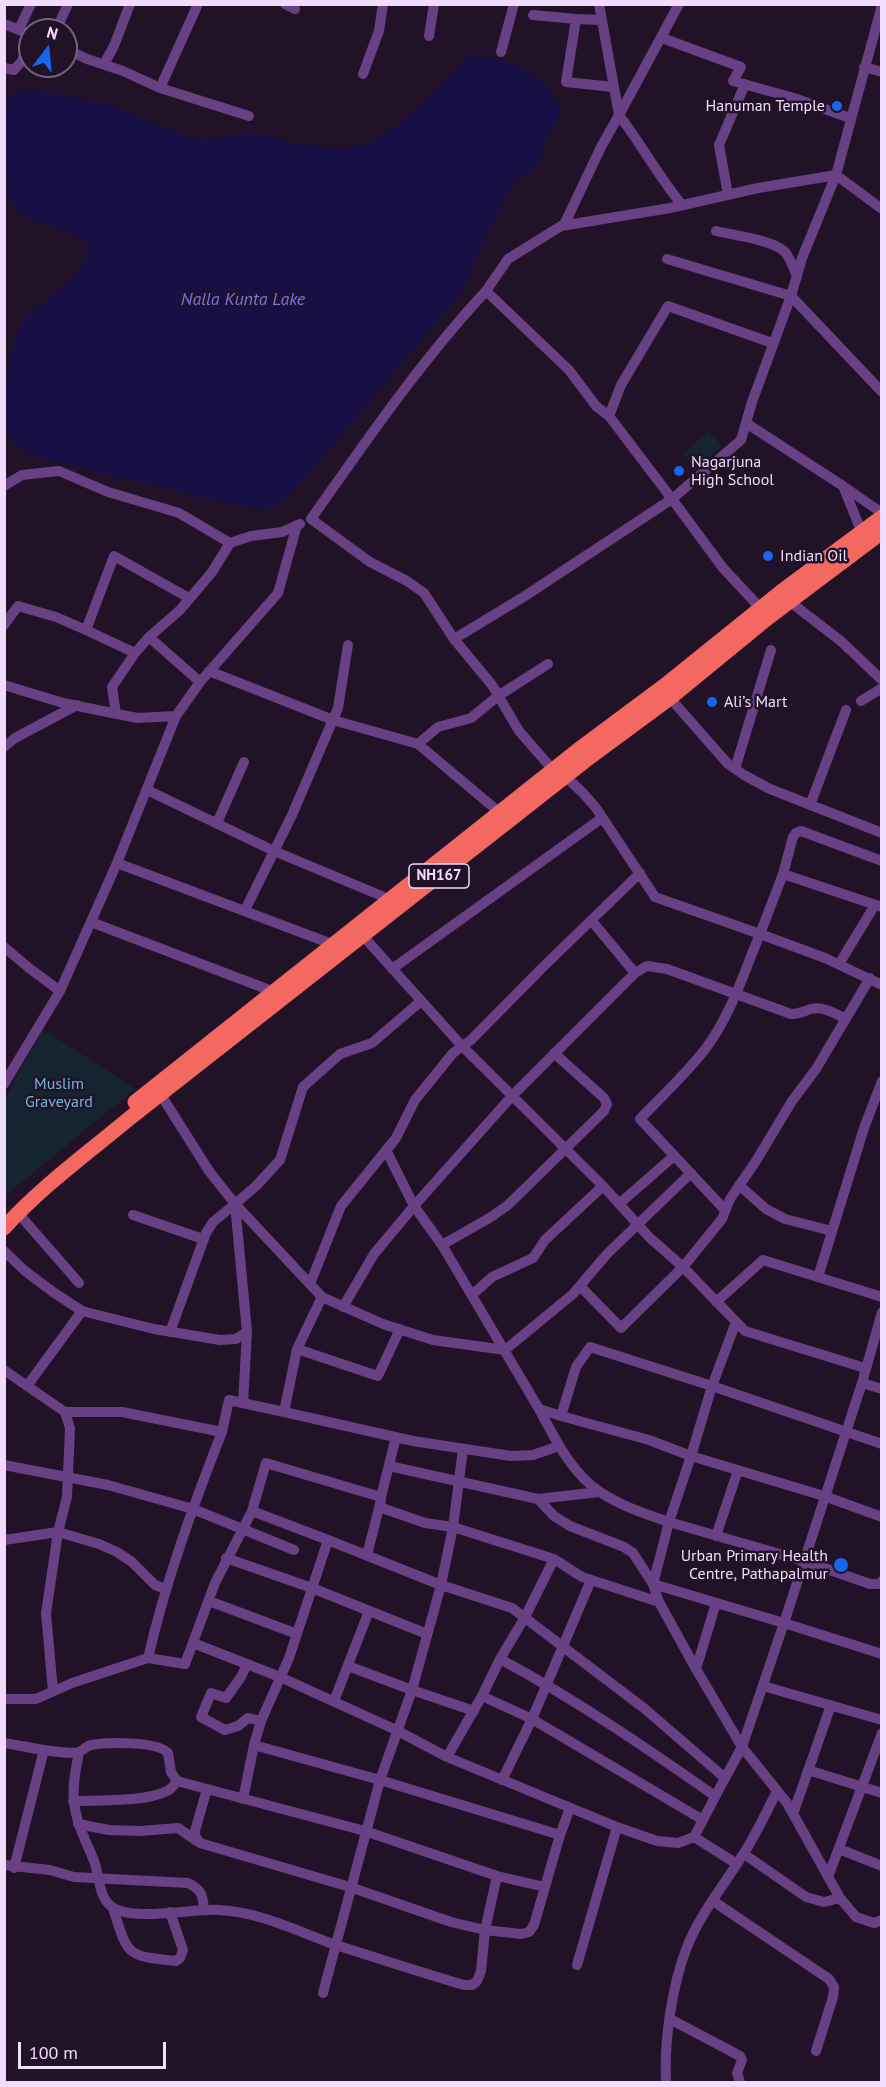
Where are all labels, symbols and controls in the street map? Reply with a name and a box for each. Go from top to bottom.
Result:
north arrow [18,18,78,78]
text: N [45,22,60,44]
place label: Hanuman Temple [706,96,825,116]
marker: Hanuman Temple [830,99,844,113]
water label: Nalla Kunta Lake [181,289,305,311]
place label: Nagarjuna High School [691,452,774,490]
marker: Nagarjuna High School [672,464,686,478]
place label: Indian Oil [780,546,847,566]
marker: Indian Oil [761,549,775,563]
place label: Ali’s Mart [724,692,787,712]
marker: Ali’s Mart [705,695,719,709]
road number: NH167 [409,864,469,888]
park label: Muslim Graveyard [25,1074,93,1112]
place label: Urban Primary Health Centre, Pathapalmur [681,1546,828,1584]
marker: Urban Primary Health Centre, Pathapalmur [832,1556,850,1574]
scale bar [21,2030,170,2068]
text: 100 m [29,2041,78,2064]

